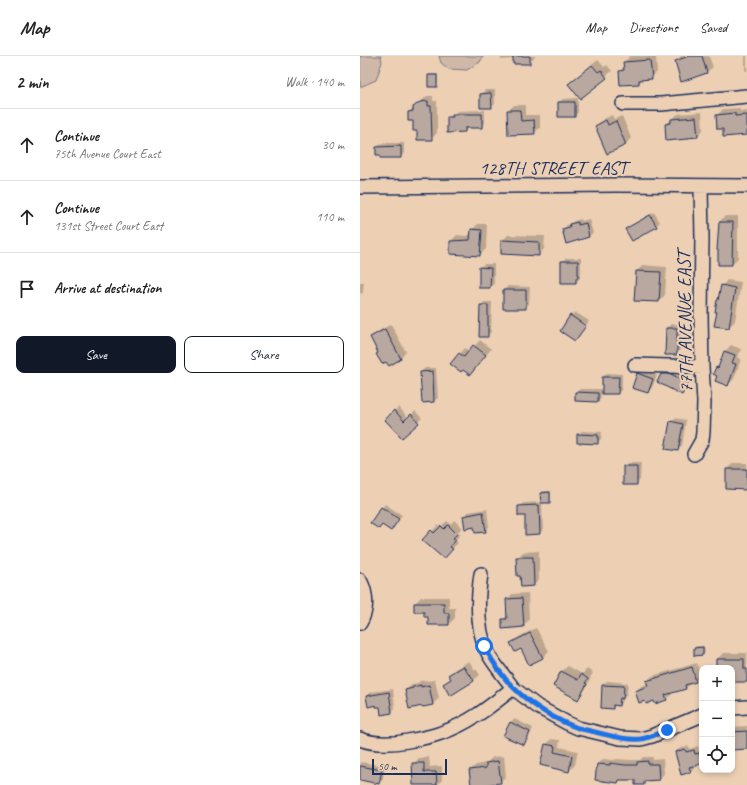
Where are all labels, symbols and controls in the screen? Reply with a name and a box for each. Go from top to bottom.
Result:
text: Map [20,16,50,40]
text: Map [586,19,607,36]
text: Directions [629,19,678,36]
text: Saved [700,19,727,36]
text: 2 min [16,72,49,93]
text: Walk · 140 m [285,74,344,90]
text: Continue [54,127,99,146]
icon: ahead [16,134,38,156]
text: 30 m [322,137,344,153]
text: 75th Avenue Court East [54,146,161,162]
street label: 128TH STREET EAST [479,156,632,180]
text: Continue [54,199,99,218]
icon: ahead [16,206,38,228]
text: 110 m [316,209,344,225]
text: 131st Street Court East [54,218,163,234]
street label: 77TH AVENUE EAST [672,246,698,393]
icon: arrive [16,278,38,300]
text: Arrive at destination [54,279,161,298]
button: Save [16,336,176,373]
button: Share [184,336,344,373]
route start [475,637,493,655]
map controls [699,665,735,773]
button: + [699,665,735,701]
button: − [699,701,735,737]
route end [658,721,676,739]
button: locate [699,737,735,773]
scale bar [372,757,447,776]
text: 50 m [378,759,397,773]

